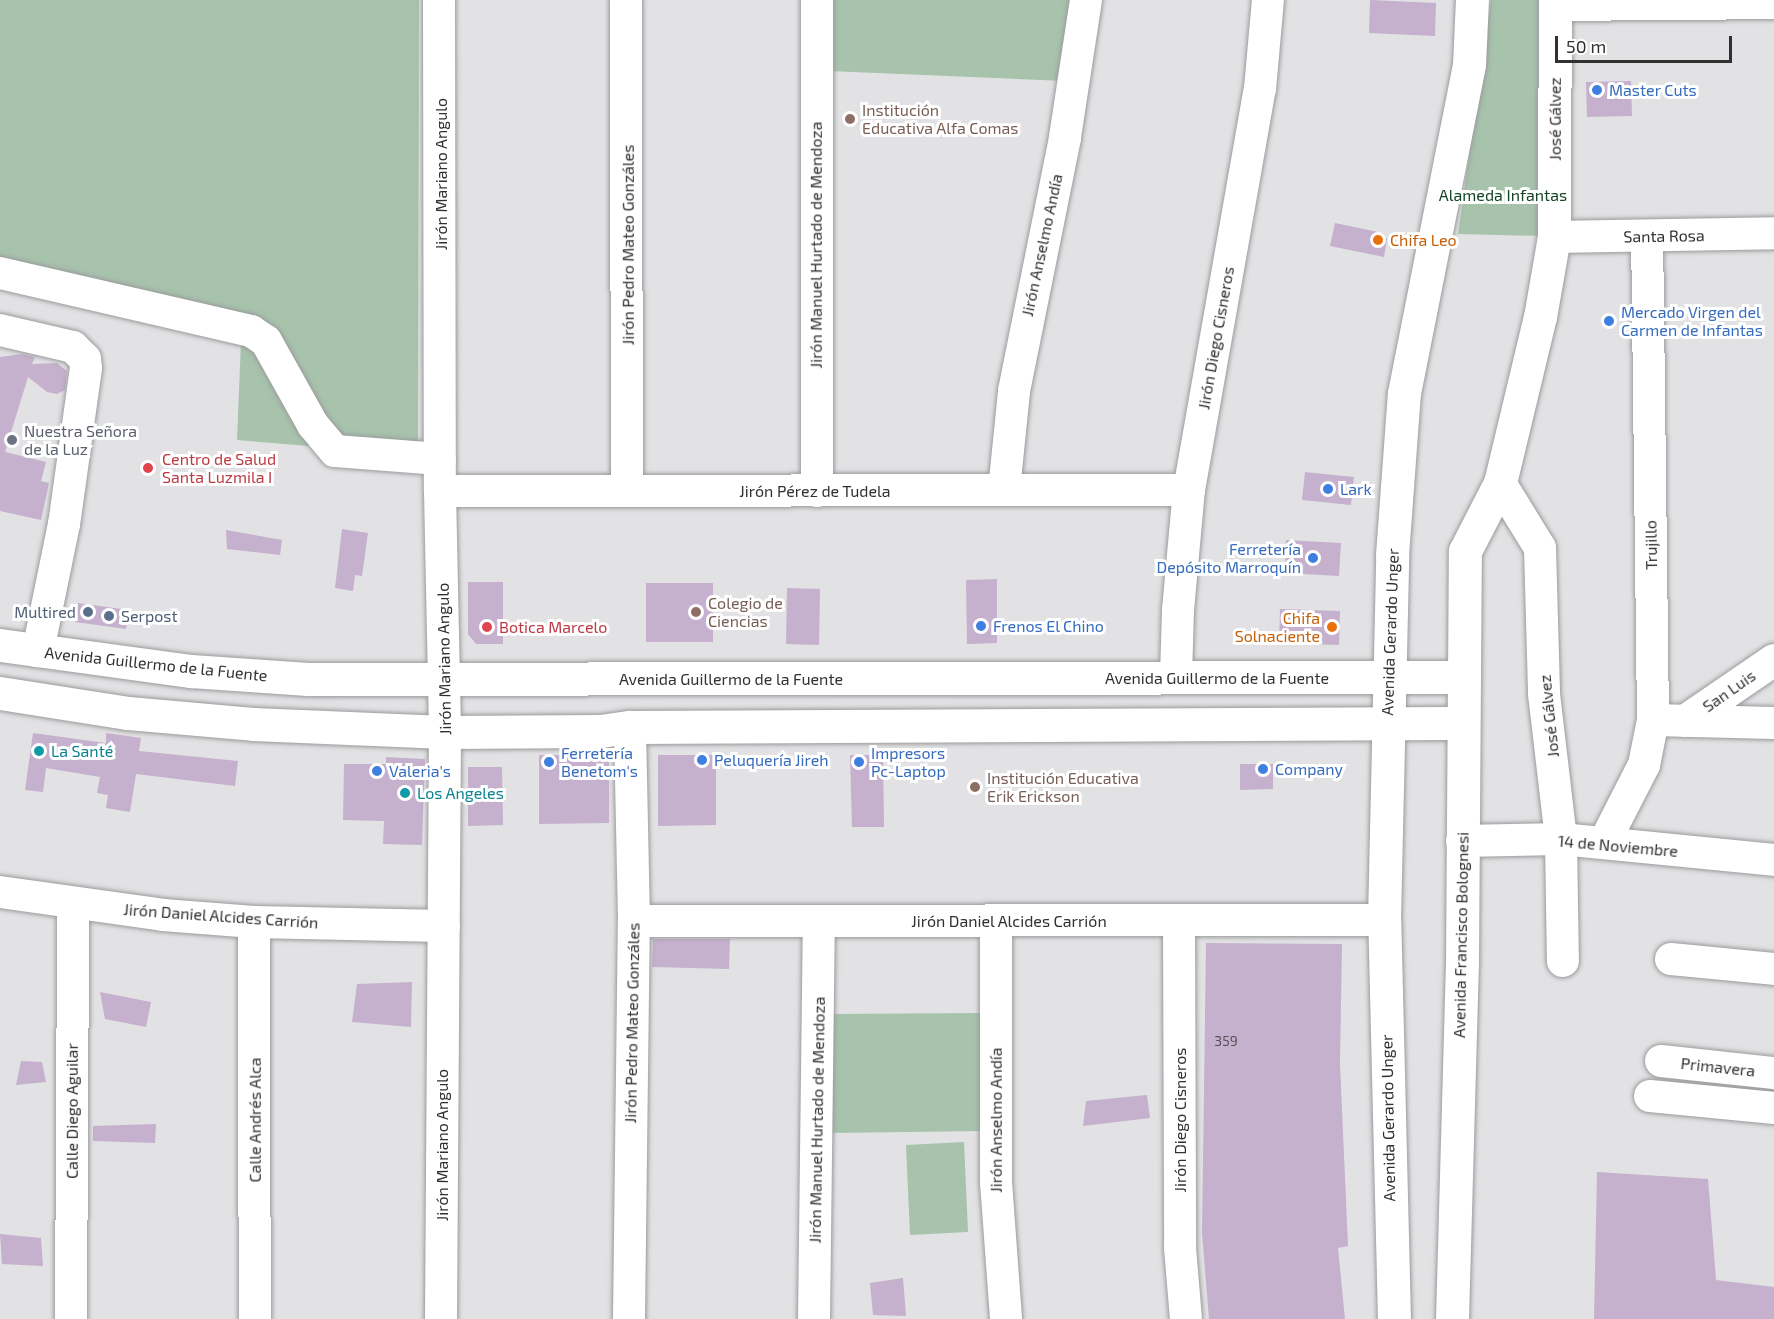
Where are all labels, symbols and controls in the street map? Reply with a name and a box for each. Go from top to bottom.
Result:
scale bar [1558,24,1735,62]
text: 50 m [1566,35,1606,57]
street label: José Gálvez [1545,77,1565,161]
place label: Master Cuts [1609,80,1697,100]
marker: Master Cuts [1590,83,1604,97]
street label: Jirón Mariano Angulo [431,98,451,250]
place label: Institución Educativa Alfa Comas [862,100,1019,138]
marker: Institución Educativa Alfa Comas [843,112,857,126]
street label: Jirón Manuel Hurtado de Mendoza [806,121,826,369]
street label: Jirón Pedro Mateo Gonzáles [618,145,638,345]
street label: Jirón Anselmo Andía [1017,172,1067,318]
park label: Alameda Infantas [1439,185,1567,205]
street label: Santa Rosa [1623,226,1705,246]
place label: Chifa Leo [1390,230,1457,250]
marker: Chifa Leo [1371,233,1385,247]
street label: Jirón Diego Cisneros [1194,265,1238,411]
place label: Mercado Virgen del Carmen de Infantas [1621,302,1763,340]
marker: Mercado Virgen del Carmen de Infantas [1602,314,1616,328]
place label: Nuestra Señora de la Luz [24,421,137,459]
marker: Nuestra Señora de la Luz [5,433,19,447]
place label: Centro de Salud Santa Luzmila I [162,449,276,487]
marker: Centro de Salud Santa Luzmila I [139,459,157,477]
place label: Lark [1340,479,1372,499]
street label: Jirón Pérez de Tudela [739,481,891,501]
marker: Lark [1321,482,1335,496]
street label: Trujillo [1641,520,1661,570]
place label: Ferretería Depósito Marroquín [1157,539,1301,577]
street label: Avenida Gerardo Unger [1377,548,1403,716]
marker: Ferretería Depósito Marroquín [1306,551,1320,565]
street label: Jirón Mariano Angulo [433,583,455,735]
place label: Colegio de Ciencias [708,593,783,631]
place label: Multired [14,602,76,622]
marker: Multired [81,605,95,619]
marker: Colegio de Ciencias [689,605,703,619]
place label: Serpost [121,606,178,626]
place label: Chifa Solnaciente [1235,608,1320,646]
marker: Serpost [102,609,116,623]
place label: Frenos El Chino [993,616,1104,636]
place label: Botica Marcelo [499,617,607,637]
marker: Frenos El Chino [974,619,988,633]
marker: Botica Marcelo [480,620,494,634]
marker: Chifa Solnaciente [1325,620,1339,634]
street label: Avenida Guillermo de la Fuente [44,643,268,685]
street label: San Luis [1699,666,1759,716]
street label: Avenida Guillermo de la Fuente [1105,668,1329,688]
street label: Avenida Guillermo de la Fuente [619,669,843,689]
street label: José Gálvez [1535,674,1563,758]
place label: La Santé [51,741,113,761]
place label: Ferretería Benetom's [561,743,638,781]
place label: Impresors Pc-Laptop [871,743,946,781]
marker: La Santé [32,744,46,758]
place label: Peluquería Jireh [714,750,829,770]
marker: Peluquería Jireh [695,753,709,767]
marker: Ferretería Benetom's [542,755,556,769]
marker: Impresors Pc-Laptop [852,755,866,769]
place label: Company [1275,759,1343,779]
place label: Valeria's [389,761,451,781]
marker: Company [1256,762,1270,776]
marker: Valeria's [370,764,384,778]
place label: Institución Educativa Erik Erickson [987,768,1139,806]
marker: Institución Educativa Erik Erickson [968,780,982,794]
place label: Los Angeles [417,783,504,803]
marker: Los Angeles [398,786,412,800]
street label: 14 de Noviembre [1557,831,1679,861]
street label: Avenida Francisco Bolognesi [1450,832,1472,1038]
street label: Jirón Daniel Alcides Carrión [122,900,320,932]
street label: Jirón Daniel Alcides Carrión [911,911,1107,931]
street label: Jirón Pedro Mateo Gonzáles [621,923,643,1123]
street label: Jirón Manuel Hurtado de Mendoza [805,996,829,1244]
house number: 359 [1214,1033,1238,1049]
street label: Avenida Gerardo Unger [1377,1034,1399,1202]
street label: Calle Diego Aguilar [62,1043,82,1179]
street label: Jirón Anselmo Andía [986,1047,1006,1193]
street label: Jirón Diego Cisneros [1170,1048,1190,1192]
street label: Primavera [1680,1054,1756,1080]
street label: Calle Andrés Alca [245,1057,265,1183]
street label: Jirón Mariano Angulo [432,1069,452,1221]

